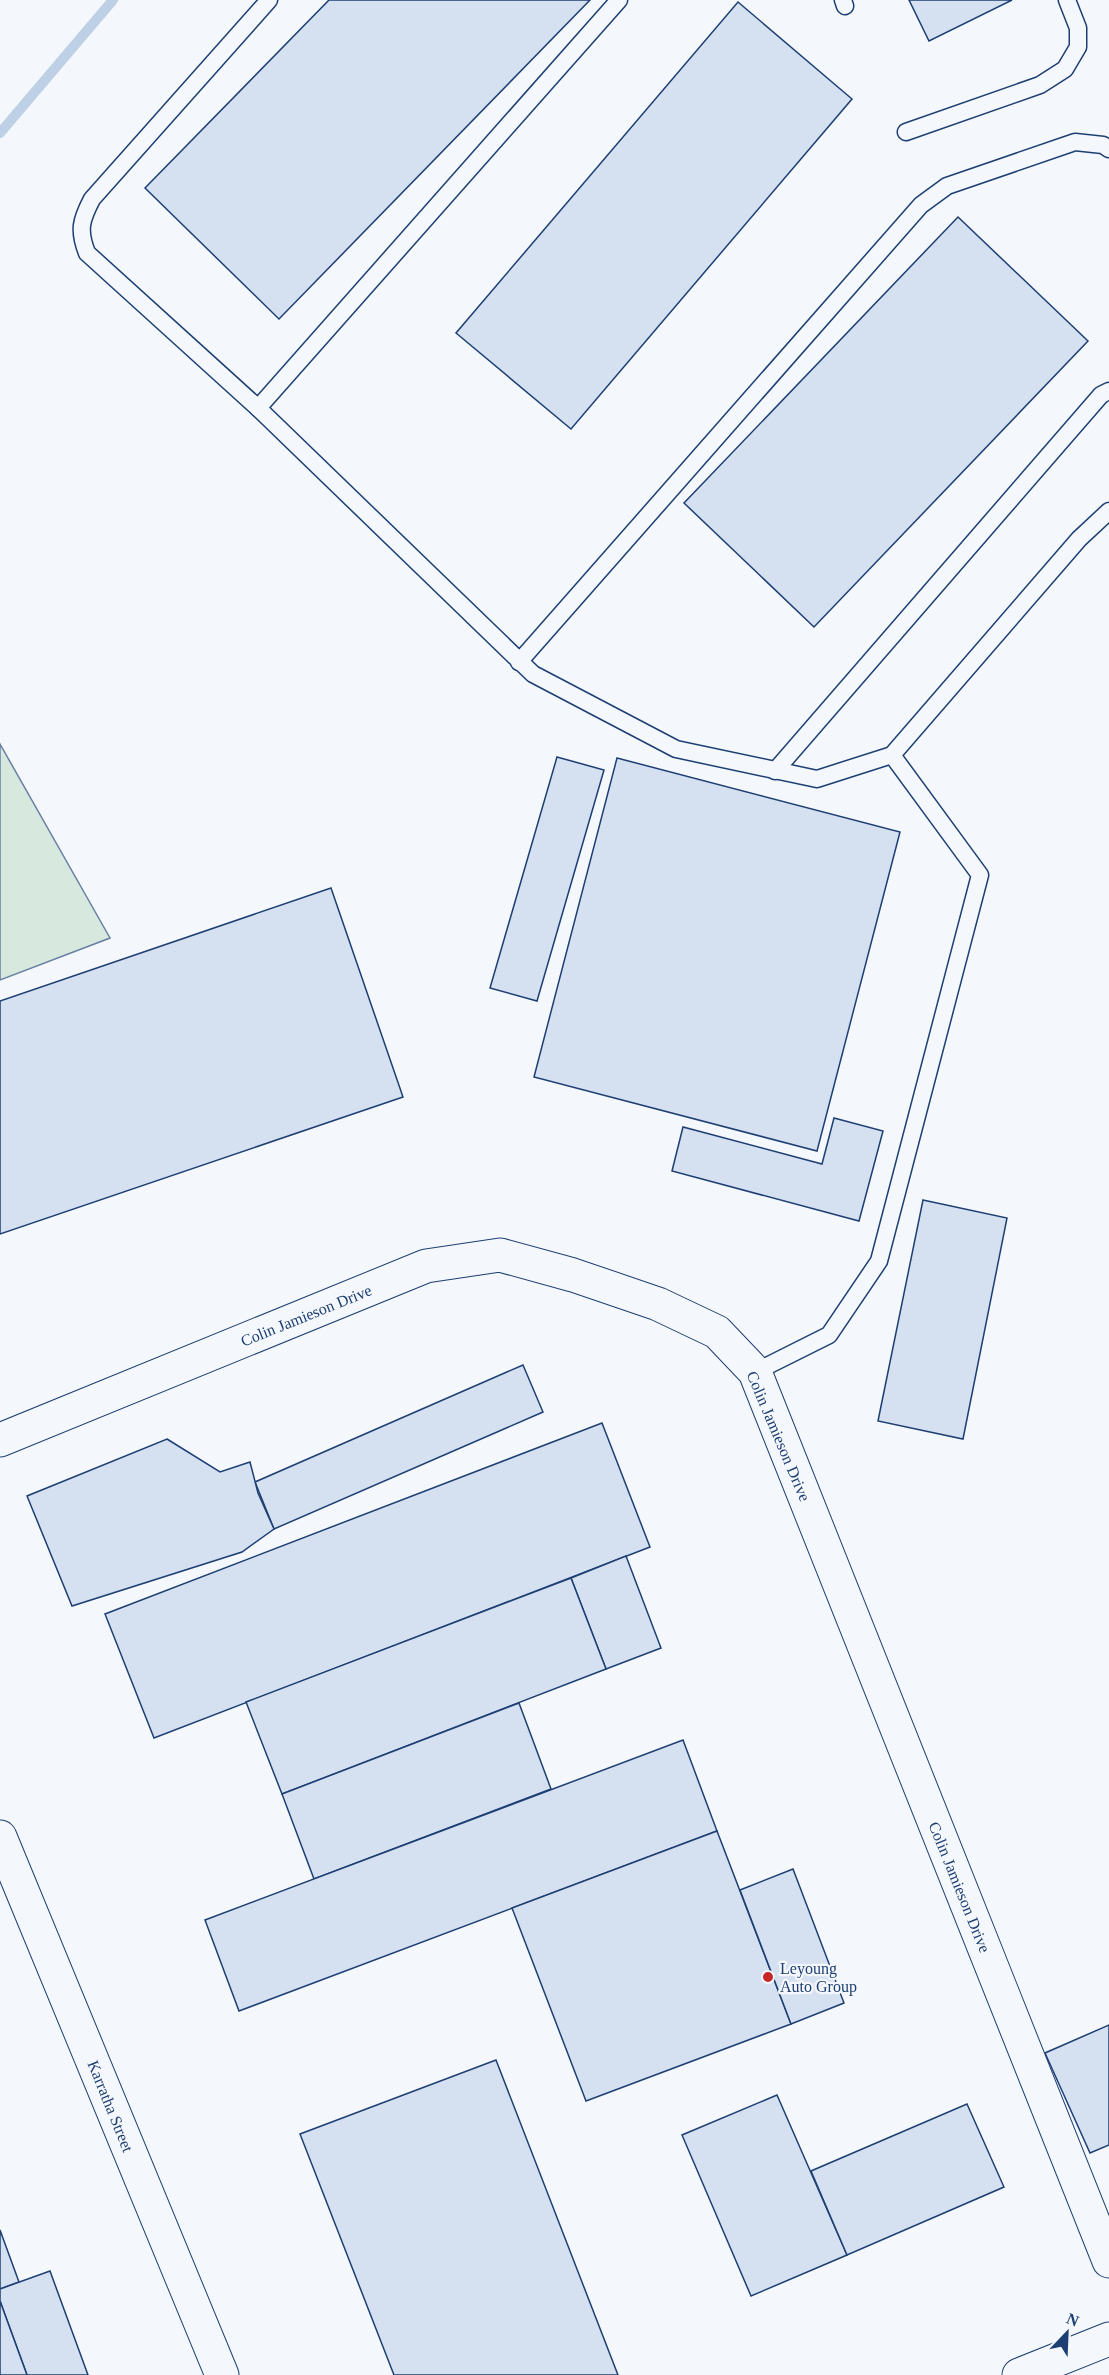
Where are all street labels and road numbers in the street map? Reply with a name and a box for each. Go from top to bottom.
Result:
street label: Colin Jamieson Drive [238,1281,374,1349]
street label: Colin Jamieson Drive [743,1369,814,1504]
street label: Colin Jamieson Drive [926,1819,994,1955]
street label: Karratha Street [84,2058,137,2155]

